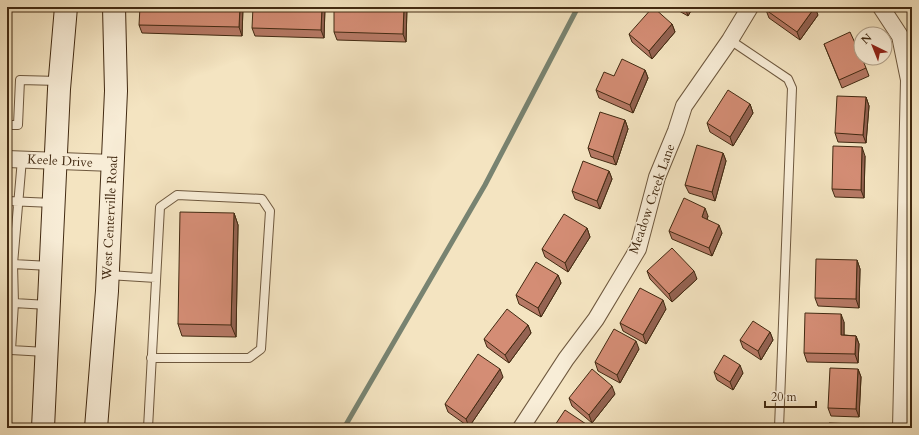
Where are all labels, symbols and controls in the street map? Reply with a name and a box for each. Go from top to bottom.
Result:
north arrow [853,26,893,66]
text: N [858,30,875,48]
street label: Meadow Creek Lane [625,141,679,256]
street label: Keele Drive [27,150,93,172]
street label: West Centerville Road [98,155,122,282]
scale bar [765,383,816,409]
text: 20 m [771,389,798,405]

